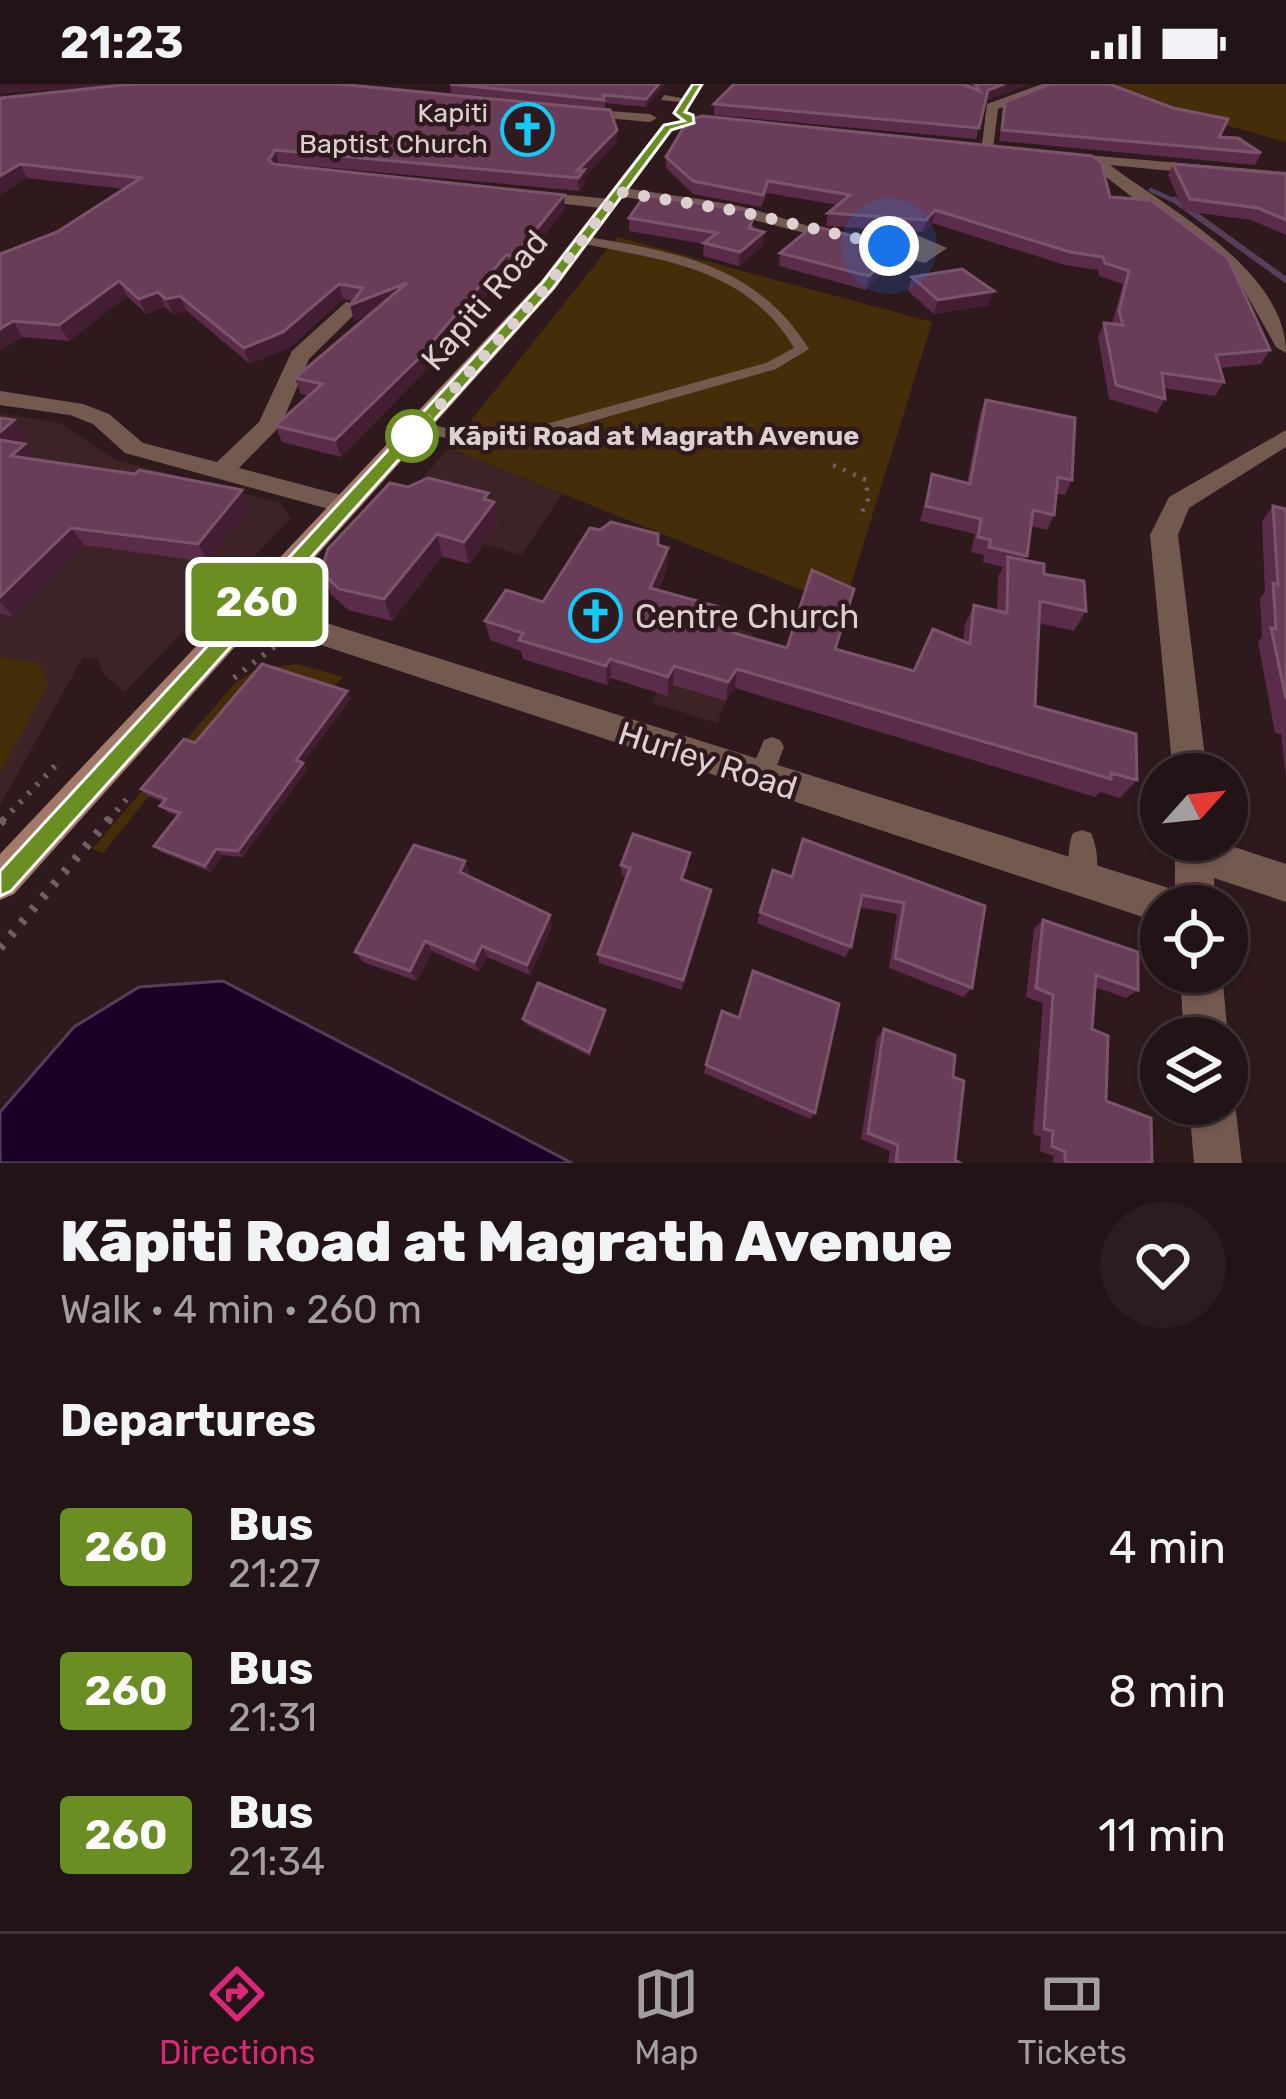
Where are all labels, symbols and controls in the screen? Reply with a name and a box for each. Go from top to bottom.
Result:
text: 21:23 [60,16,184,69]
place label: Kapiti Baptist Church [299,97,488,160]
church icon: Kapiti Baptist Church [499,101,555,157]
your location [859,216,919,276]
street label: Kapiti Road [413,222,556,378]
marker: Kāpiti Road at Magrath Avenue [387,411,437,461]
place label: Kāpiti Road at Magrath Avenue [448,420,859,452]
line badge: 260 [188,563,326,641]
text: 260 [215,577,299,627]
church icon: Centre Church [568,588,624,644]
place label: Centre Church [635,597,859,636]
street label: Hurley Road [614,713,802,808]
north arrow [1140,753,1248,861]
map controls [1140,753,1248,1125]
button: locate [1140,885,1248,993]
button: layers [1140,1017,1248,1125]
button: heart [1100,1202,1226,1328]
text: Kāpiti Road at Magrath Avenue [60,1208,953,1275]
text: Walk · 4 min · 260 m [60,1287,422,1333]
text: Departures [60,1394,316,1447]
text: Bus [228,1498,313,1551]
text: 4 min [1109,1521,1226,1574]
text: 260 [84,1522,168,1572]
text: 21:27 [228,1551,320,1597]
text: Bus [228,1642,313,1695]
text: 8 min [1108,1665,1226,1718]
text: 260 [84,1666,168,1716]
text: 21:31 [228,1695,317,1741]
text: Bus [228,1786,313,1839]
text: 11 min [1098,1809,1226,1862]
text: 260 [84,1810,168,1860]
text: 21:34 [228,1839,325,1885]
tab: Directions [159,1961,315,2072]
tab: Map [633,1961,699,2072]
tab: Tickets [1017,1961,1127,2072]

